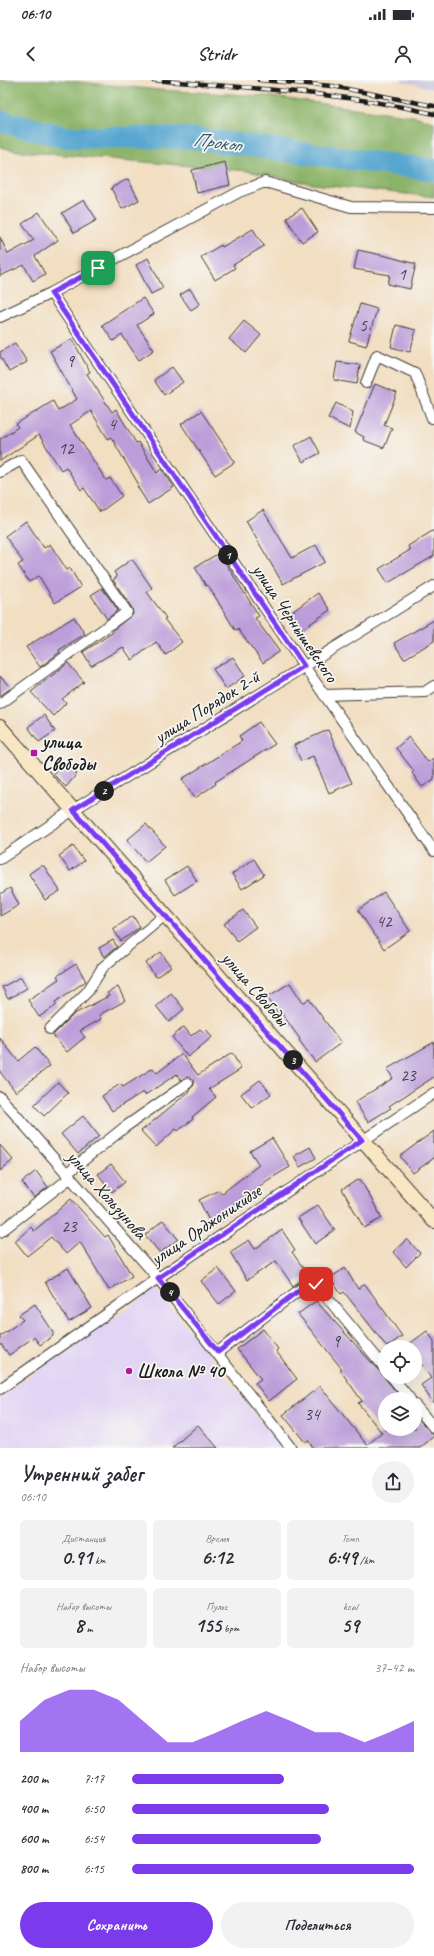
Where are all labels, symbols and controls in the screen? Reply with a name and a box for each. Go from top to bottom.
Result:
text: 06:10 [20,5,50,24]
icon: back [20,43,42,65]
text: Stridr [198,43,236,65]
icon: person [392,43,414,65]
water label: Прокоп [192,127,245,158]
pin [81,251,115,285]
icon: arrive [87,257,109,279]
house number: 1 [398,264,407,285]
house number: 5 [359,315,368,336]
house number: 9 [66,351,75,372]
house number: 4 [108,414,118,435]
house number: 12 [58,438,75,459]
pin: 1 [218,545,238,565]
text: 1 [226,548,230,562]
street label: улица Чернышевского [246,558,344,688]
street label: улица Порядок 2-й [149,664,265,750]
place label: улица Свободы [40,730,97,776]
marker: улица Свободы [29,748,39,758]
pin: 2 [94,781,114,801]
text: 2 [102,784,106,798]
house number: 42 [376,911,393,932]
street label: улица Свободы [215,946,295,1033]
pin: 3 [283,1050,303,1070]
text: 3 [291,1053,295,1067]
house number: 23 [400,1065,417,1086]
street label: улица Хользунова [61,1145,153,1246]
street label: улица Орджоникидзе [145,1178,267,1271]
house number: 23 [61,1216,78,1237]
pin [299,1267,333,1301]
icon: check [305,1273,327,1295]
pin: 4 [160,1282,180,1302]
text: 4 [168,1285,172,1299]
house number: 9 [332,1331,341,1352]
map controls [378,1340,422,1436]
button: locate [378,1340,422,1384]
place label: Школа № 40 [137,1359,227,1383]
marker: Школа № 40 [124,1366,134,1376]
button: layers [378,1392,422,1436]
house number: 34 [304,1404,322,1425]
text: Утренний забег [20,1460,143,1488]
button: share [372,1461,414,1503]
text: 06:10 [20,1489,46,1505]
text: Дистанция [62,1531,106,1545]
text: Время [205,1531,229,1545]
text: Темп [341,1531,359,1545]
text: 0.91 [62,1545,92,1570]
text: 6:12 [201,1545,233,1570]
text: 6:49 [326,1545,357,1570]
text: km [92,1553,106,1567]
text: /km [357,1553,374,1567]
text: Набор высоты [56,1599,111,1613]
text: Пульс [206,1599,228,1613]
text: kcal [343,1599,358,1613]
text: 8 [75,1613,84,1638]
text: 155 [195,1613,221,1638]
text: 59 [342,1613,359,1638]
text: m [84,1621,93,1635]
text: bpm [221,1621,239,1635]
text: Набор высоты [20,1660,85,1676]
text: 37–42 m [374,1660,414,1676]
text: 200 m [20,1771,48,1787]
text: 7:17 [84,1771,104,1787]
text: 400 m [20,1801,48,1817]
text: 6:50 [84,1801,104,1817]
text: 600 m [20,1831,48,1847]
text: 6:54 [84,1831,104,1847]
text: 800 m [20,1861,48,1877]
text: 6:15 [84,1861,104,1877]
button: Сохранить [20,1902,213,1948]
button: Поделиться [221,1902,414,1948]

